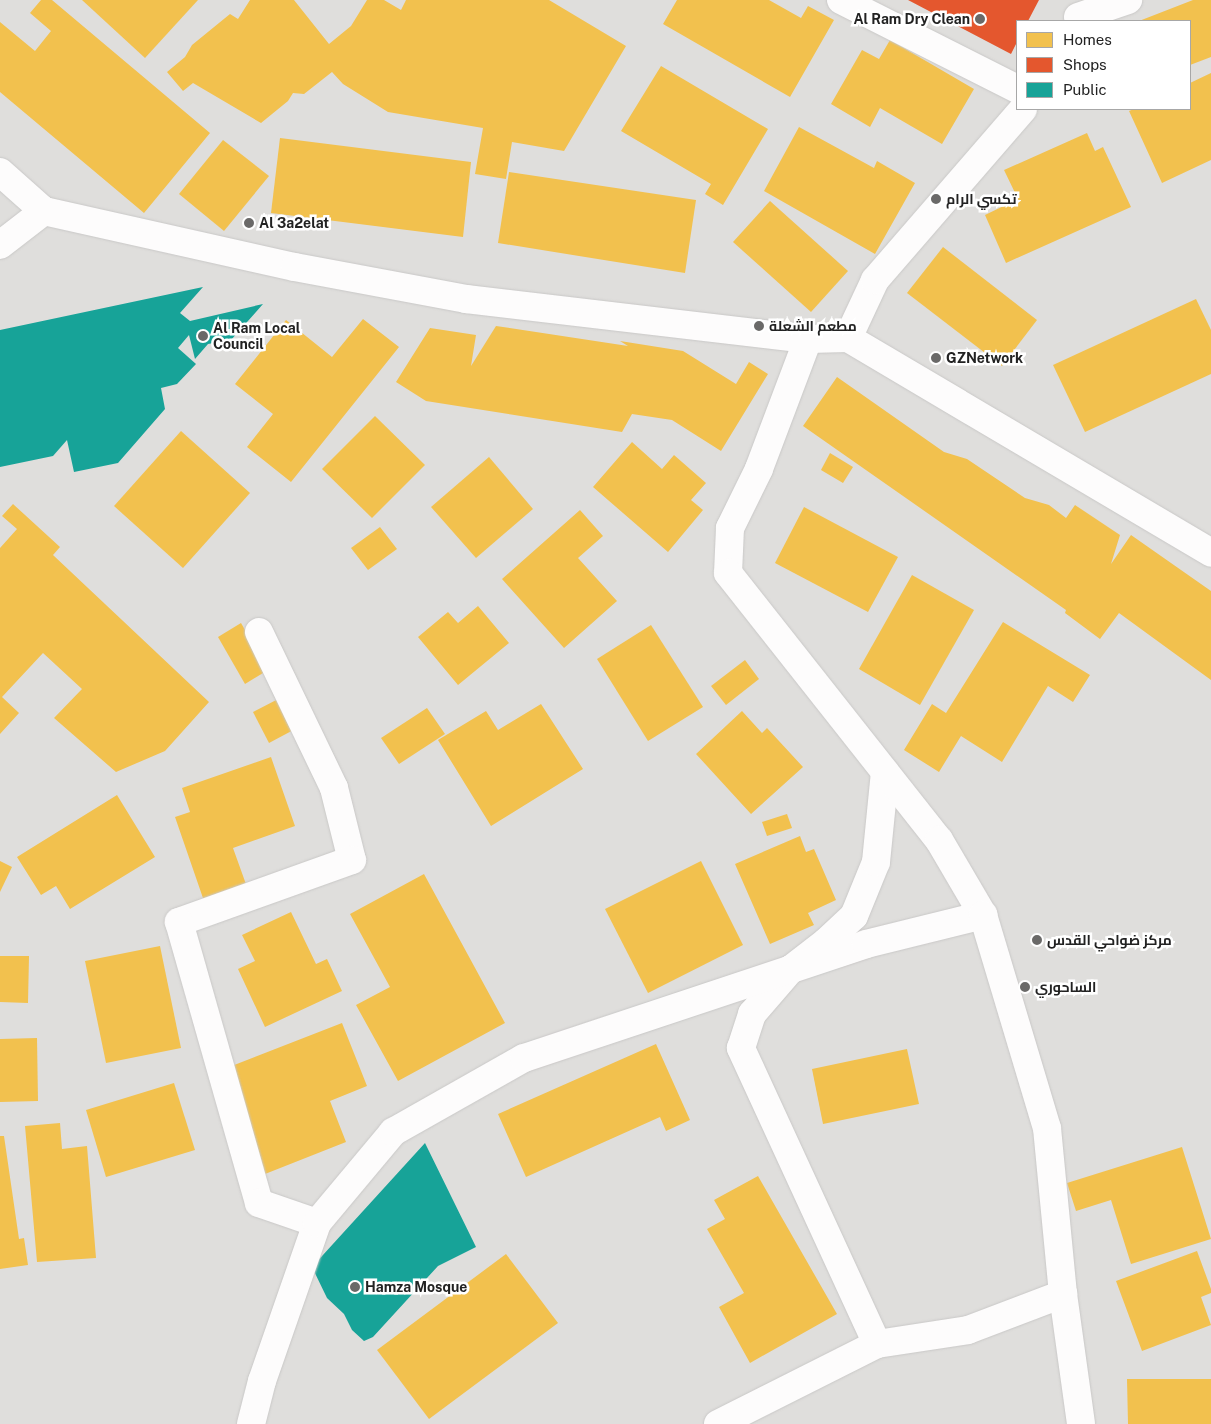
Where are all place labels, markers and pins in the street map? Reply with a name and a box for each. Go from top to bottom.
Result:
place label: Al Ram Dry Clean [853,11,970,27]
marker: Al Ram Dry Clean [974,13,986,25]
place label: تكسي الرام [946,191,1017,207]
marker: تكسي الرام [930,193,942,205]
place label: Al 3a2elat [259,215,329,231]
marker: Al 3a2elat [243,217,255,229]
place label: مطعم الشعلة [769,318,857,334]
place label: Al Ram Local Council [213,320,300,352]
marker: مطعم الشعلة [753,320,765,332]
marker: Al Ram Local Council [197,330,209,342]
place label: GZNetwork [946,350,1023,366]
marker: GZNetwork [930,352,942,364]
place label: مركز ضواحي القدس [1047,932,1172,948]
marker: مركز ضواحي القدس [1031,934,1043,946]
place label: الساحوري [1035,979,1096,995]
marker: الساحوري [1019,981,1031,993]
place label: Hamza Mosque [365,1279,467,1295]
marker: Hamza Mosque [349,1281,361,1293]

